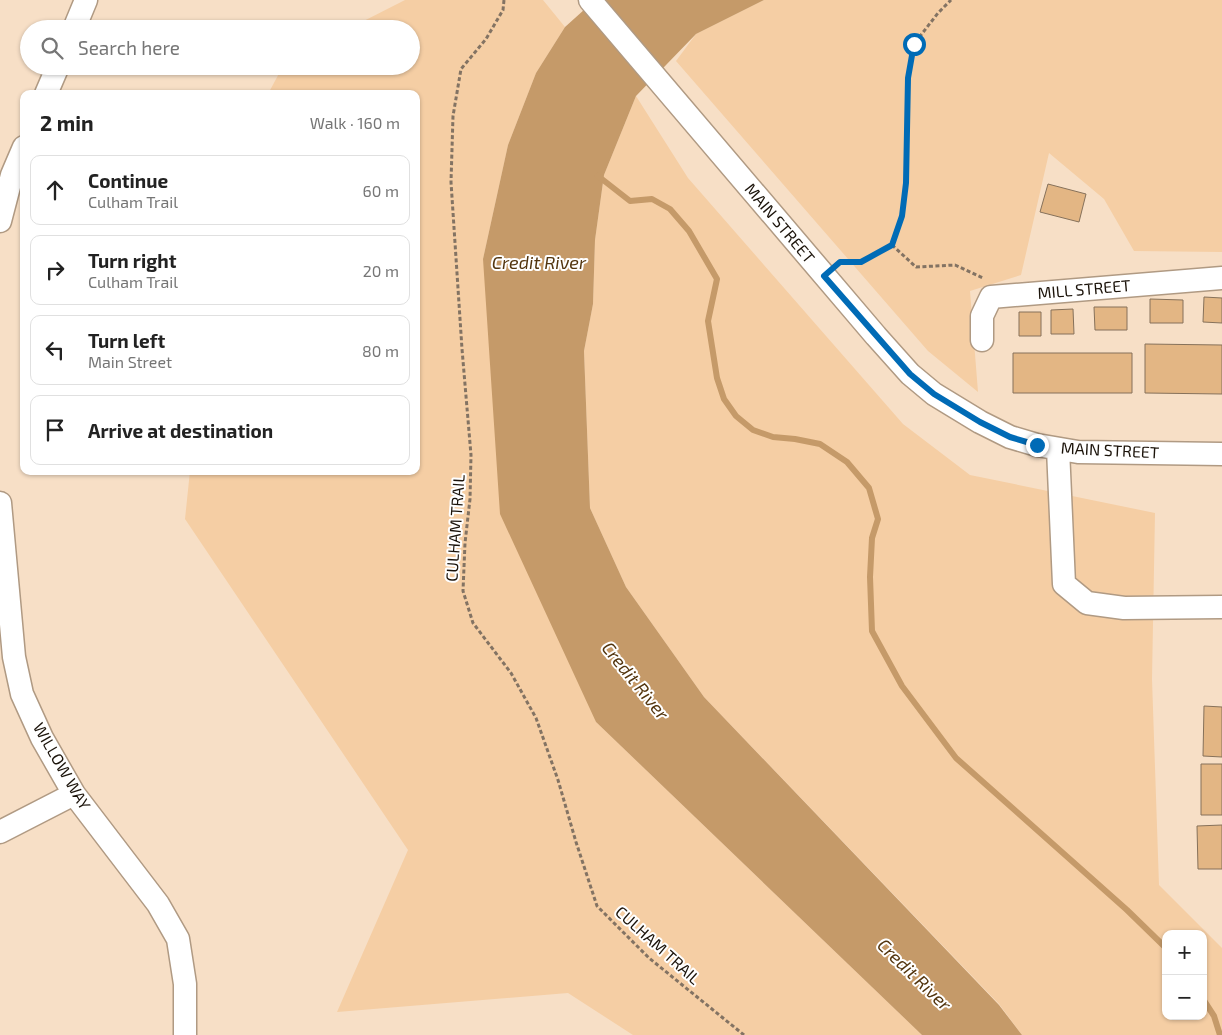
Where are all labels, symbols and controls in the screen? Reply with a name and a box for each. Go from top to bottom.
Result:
search box [20,20,420,75]
route start [903,33,926,56]
icon: search [38,34,66,62]
text: Search here [78,36,180,59]
text: 2 min [40,110,94,135]
text: Walk · 160 m [310,113,400,132]
text: Continue [88,169,168,192]
icon: ahead [41,176,69,204]
street label: MAIN STREET [741,179,819,266]
text: 60 m [363,181,399,200]
text: Culham Trail [88,192,178,211]
text: Turn right [88,249,176,272]
water label: Credit River [492,251,587,273]
icon: right [41,256,69,284]
text: 20 m [363,261,399,280]
text: Culham Trail [88,272,178,291]
street label: MILL STREET [1037,275,1131,302]
text: Turn left [88,329,165,352]
icon: left [41,336,69,364]
text: 80 m [362,341,399,360]
text: Main Street [88,352,172,371]
icon: arrive [41,416,69,444]
text: Arrive at destination [88,419,273,442]
route end [1026,434,1049,457]
street label: MAIN STREET [1060,437,1160,462]
street label: CULHAM TRAIL [441,474,468,582]
water label: Credit River [598,637,675,725]
street label: WILLOW WAY [30,719,95,813]
street label: CULHAM TRAIL [612,902,705,988]
map controls [1162,930,1207,1020]
button: + [1162,930,1207,975]
water label: Credit River [873,934,957,1016]
button: − [1162,975,1207,1020]

